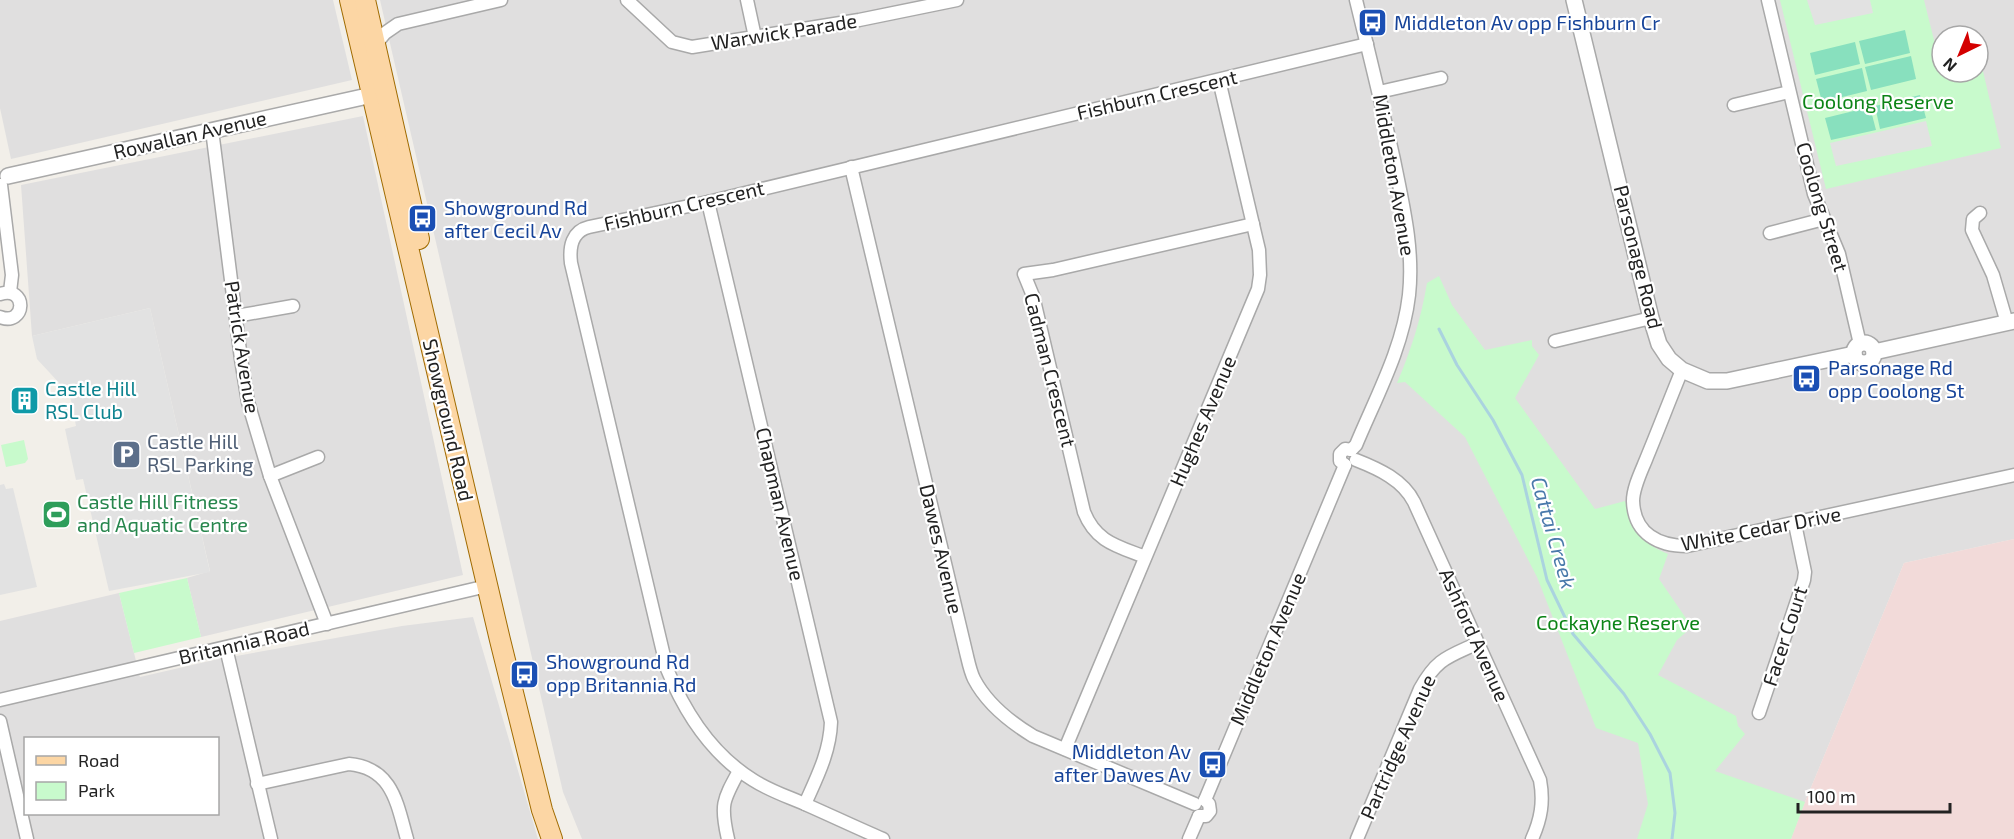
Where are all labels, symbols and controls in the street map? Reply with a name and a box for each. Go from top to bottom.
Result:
bus stop icon: Middleton Av opp Fishburn Cr [1357,7,1389,39]
street label: Warwick Parade [709,8,858,54]
place label: Middleton Av opp Fishburn Cr [1394,10,1660,34]
north arrow [1930,24,1990,84]
text: N [1939,54,1960,76]
street label: Fishburn Crescent [1074,64,1240,124]
park label: Coolong Reserve [1802,89,1954,113]
street label: Middleton Avenue [1369,92,1421,258]
street label: Rowallan Avenue [111,105,269,163]
street label: Coolong Street [1792,139,1854,275]
street label: Fishburn Crescent [601,175,767,235]
street label: Parsonage Road [1610,182,1668,331]
place label: Showground Rd after Cecil Av [444,195,588,242]
bus stop icon: Showground Rd after Cecil Av [407,203,439,235]
street label: Patrick Avenue [221,279,265,415]
street label: Cadman Crescent [1020,290,1082,450]
street label: Showground Road [419,336,479,503]
street label: Hughes Avenue [1164,352,1240,489]
place label: Parsonage Rd opp Coolong St [1828,355,1965,402]
bus stop icon: Parsonage Rd opp Coolong St [1791,363,1823,395]
place label: Castle Hill RSL Club [45,376,137,423]
building icon: Castle Hill RSL Club [8,385,40,417]
street label: Chapman Avenue [752,425,810,583]
place label: Castle Hill RSL Parking [147,429,254,476]
parking icon: Castle Hill RSL Parking [110,438,142,470]
water label: Cattai Creek [1527,474,1582,591]
street label: Dawes Avenue [915,481,969,616]
place label: Castle Hill Fitness and Aquatic Centre [77,489,248,536]
sports icon: Castle Hill Fitness and Aquatic Centre [40,498,72,530]
street label: White Cedar Drive [1679,501,1843,555]
street label: Ashford Avenue [1435,564,1515,705]
street label: Middleton Avenue [1224,569,1310,729]
street label: Facer Court [1757,582,1812,689]
park label: Cockayne Reserve [1536,610,1700,634]
street label: Britannia Road [176,615,312,669]
place label: Showground Rd opp Britannia Rd [546,649,696,696]
bus stop icon: Showground Rd opp Britannia Rd [509,658,541,690]
street label: Partridge Avenue [1354,671,1440,823]
legend [24,737,219,815]
place label: Middleton Av after Dawes Av [1054,739,1191,786]
bus stop icon: Middleton Av after Dawes Av [1196,748,1228,780]
text: Road [78,749,119,771]
scale bar [1798,776,1950,814]
text: Park [78,779,115,801]
text: 100 m [1807,785,1856,807]

